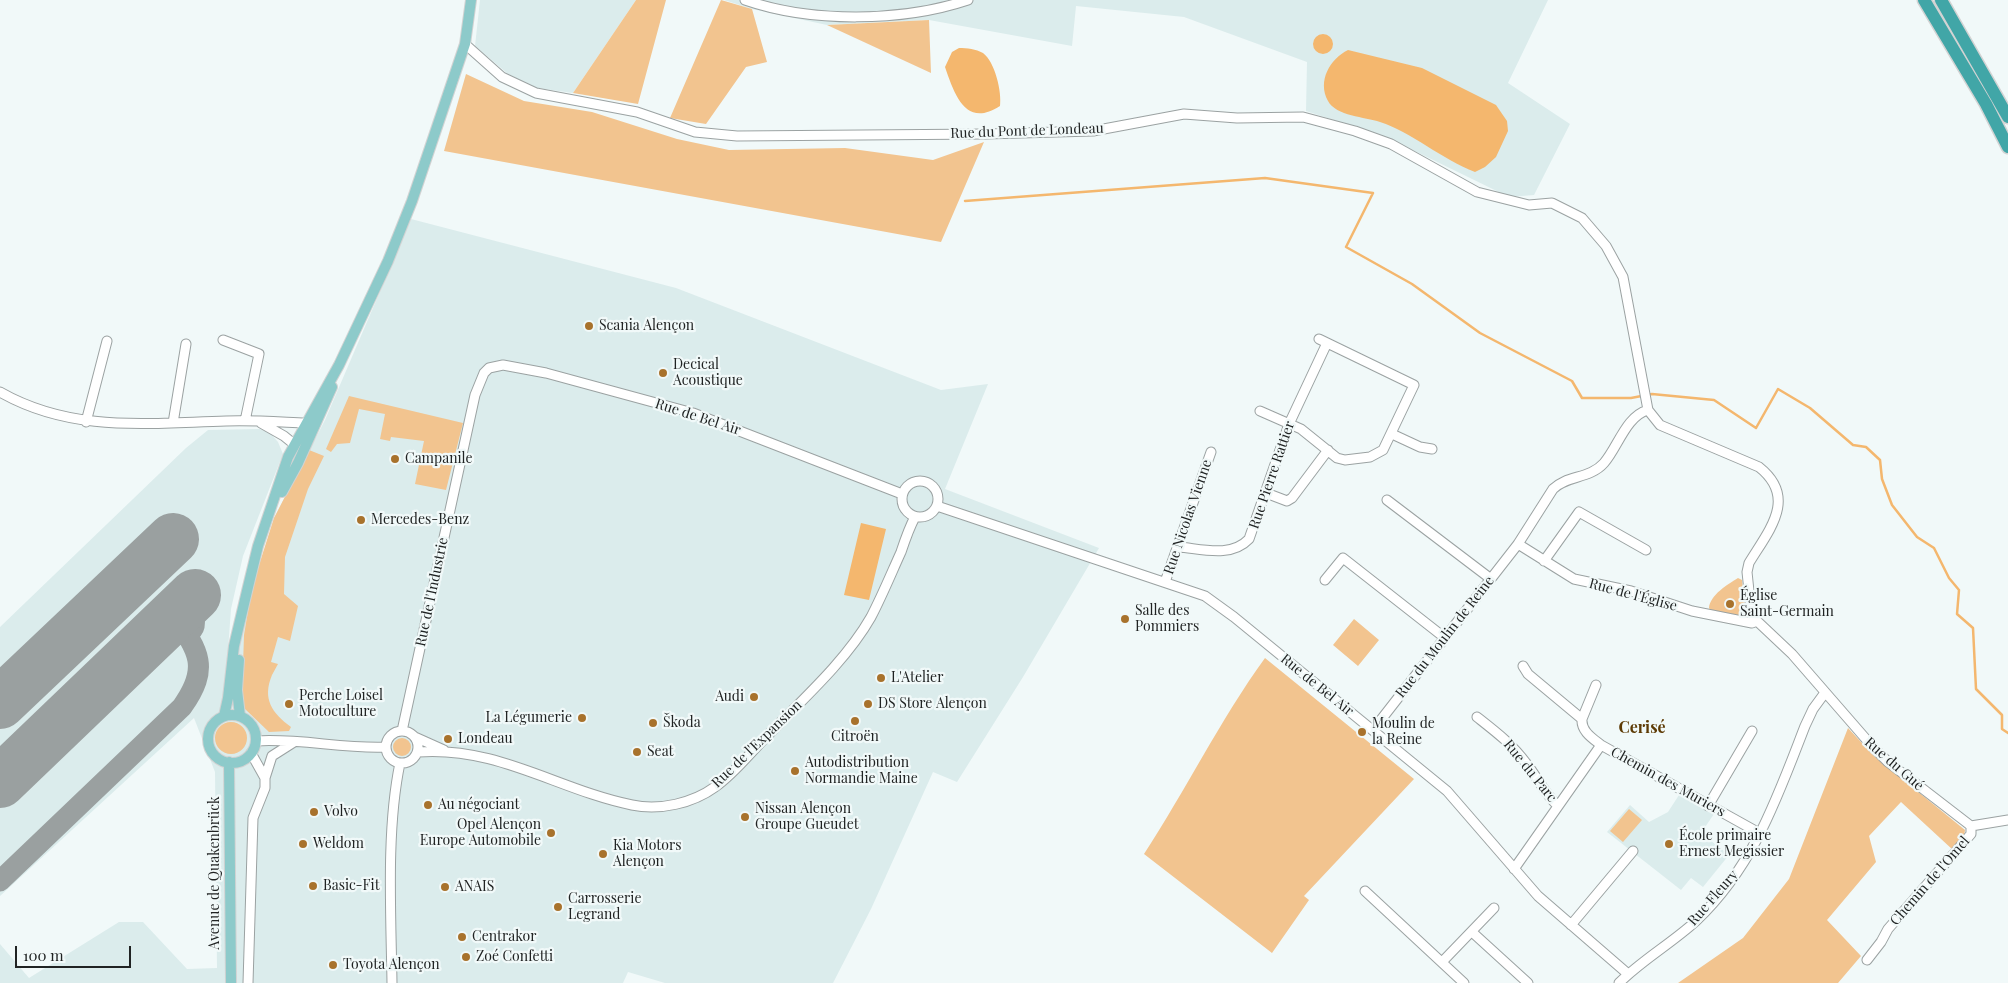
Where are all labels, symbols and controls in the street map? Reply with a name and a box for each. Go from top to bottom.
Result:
street label: Rue du Pont de Londeau [950,120,1104,142]
place label: Scania Alençon [599,318,694,334]
marker: Scania Alençon [583,320,595,332]
place label: Decical Acoustique [673,357,743,390]
marker: Decical Acoustique [657,367,669,379]
street label: Rue de Bel Air [653,395,743,439]
street label: Rue Pierre Rattier [1246,419,1298,531]
place label: Campanile [405,451,473,467]
marker: Campanile [389,453,401,465]
street label: Rue Nicolas Vienne [1161,458,1215,576]
place label: Mercedes-Benz [371,512,469,528]
marker: Mercedes-Benz [355,514,367,526]
street label: Rue de l'Industrie [412,536,452,648]
street label: Rue du Moulin de Reine [1392,573,1498,701]
street label: Rue de l'Église [1587,575,1679,615]
place label: Église Saint-Germain [1740,588,1834,620]
marker: Église Saint-Germain [1724,598,1736,610]
place label: Salle des Pommiers [1135,603,1199,636]
marker: Salle des Pommiers [1119,613,1131,625]
street label: Rue de Bel Air [1277,650,1357,720]
place label: L'Atelier [891,670,943,686]
marker: L'Atelier [875,672,887,684]
place label: Perche Loisel Motoculture [299,688,383,720]
place label: Audi [715,689,744,705]
marker: Audi [748,691,760,703]
place label: DS Store Alençon [878,696,987,712]
street label: Rue de l'Expansion [708,697,806,791]
marker: Perche Loisel Motoculture [283,698,295,710]
marker: DS Store Alençon [862,698,874,710]
place label: La Légumerie [486,710,572,726]
marker: La Légumerie [576,712,588,724]
place label: Škoda [663,715,701,731]
marker: Citroën [849,715,861,727]
place label: Moulin de la Reine [1372,716,1435,749]
marker: Škoda [647,717,659,729]
district label: Cerisé [1618,718,1666,738]
marker: Moulin de la Reine [1356,726,1368,738]
place label: Citroën [831,729,879,745]
place label: Londeau [458,731,513,747]
marker: Londeau [442,733,454,745]
street label: Rue du Gué [1861,734,1927,794]
street label: Rue du Parc [1500,736,1560,806]
place label: Seat [647,744,674,760]
street label: Chemin des Muriers [1608,744,1728,820]
marker: Seat [631,746,643,758]
place label: Autodistribution Normandie Maine [805,755,918,788]
marker: Autodistribution Normandie Maine [789,765,801,777]
street label: Avenue de Quakenbrück [207,796,223,950]
place label: Au négociant [438,797,520,813]
marker: Au négociant [422,799,434,811]
place label: Nissan Alençon Groupe Gueudet [755,801,859,834]
place label: Volvo [324,804,358,820]
marker: Volvo [308,806,320,818]
marker: Nissan Alençon Groupe Gueudet [739,811,751,823]
place label: Opel Alençon Europe Automobile [420,817,541,850]
marker: Opel Alençon Europe Automobile [545,827,557,839]
place label: École primaire Ernest Megissier [1679,828,1784,860]
street label: Chemin de l'Omel [1887,833,1973,929]
place label: Weldom [313,836,364,852]
marker: Weldom [297,838,309,850]
place label: Kia Motors Alençon [613,838,681,870]
marker: École primaire Ernest Megissier [1663,838,1675,850]
marker: Kia Motors Alençon [597,848,609,860]
street label: Rue Fleury [1684,867,1742,929]
place label: Basic-Fit [323,878,380,894]
place label: ANAIS [455,879,494,895]
marker: Basic-Fit [307,880,319,892]
marker: ANAIS [439,881,451,893]
place label: Carrosserie Legrand [568,891,641,924]
marker: Carrosserie Legrand [552,901,564,913]
place label: Centrakor [472,929,536,945]
marker: Centrakor [456,931,468,943]
scale bar [18,936,134,968]
text: 100 m [23,945,64,965]
place label: Zoé Confetti [476,949,553,965]
marker: Zoé Confetti [460,951,472,963]
place label: Toyota Alençon [343,957,440,973]
marker: Toyota Alençon [327,959,339,971]

